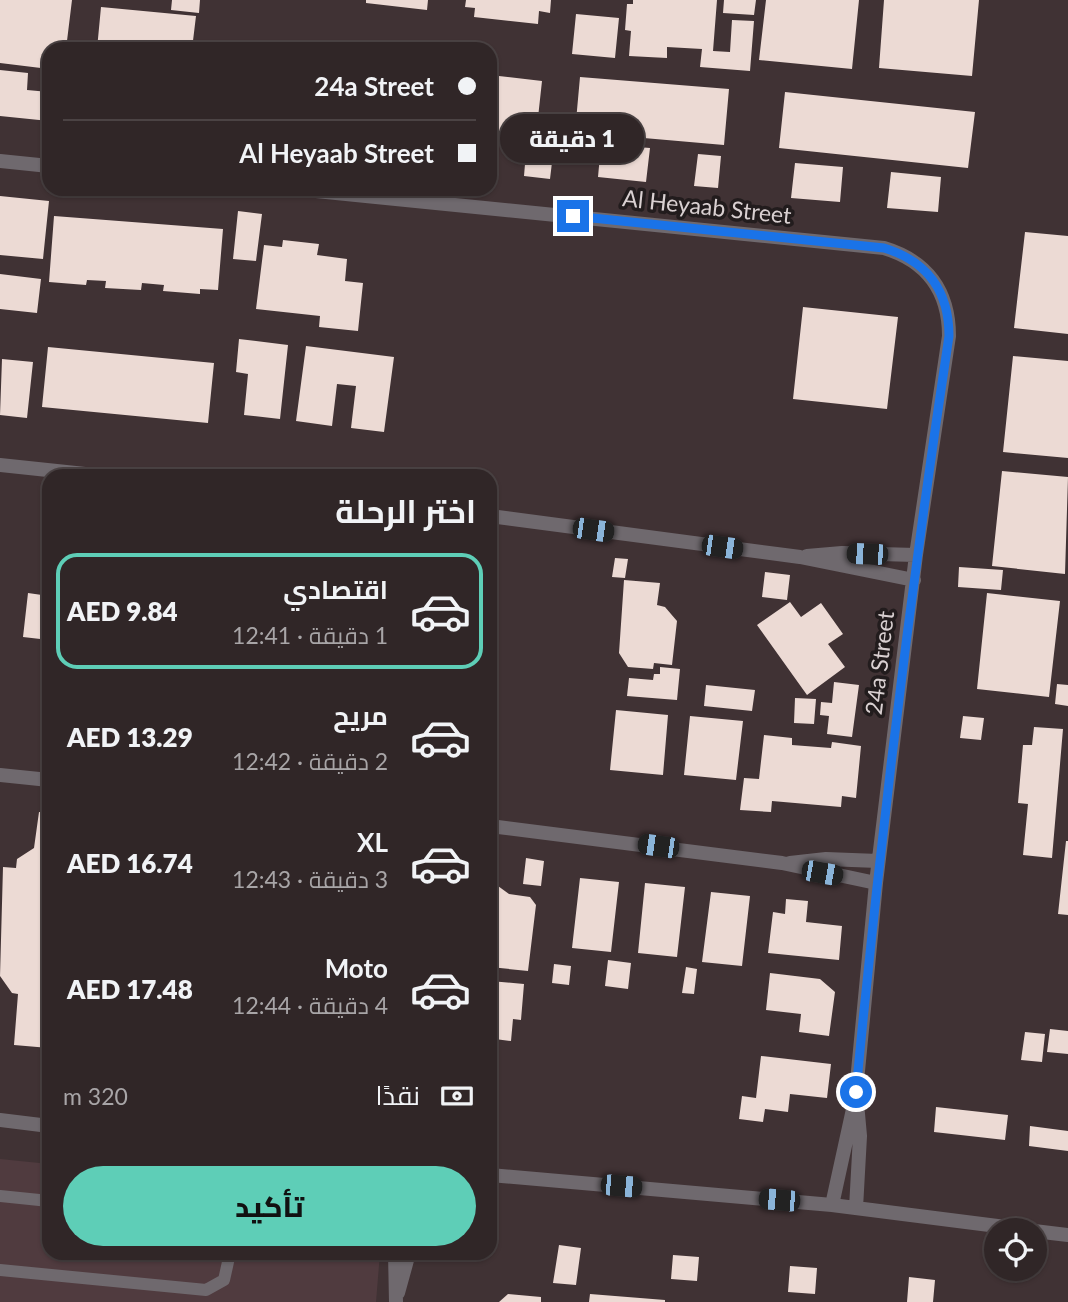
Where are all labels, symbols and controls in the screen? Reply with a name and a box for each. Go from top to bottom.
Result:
text: 24a Street [314,70,434,102]
callout: 1 دقيقة [501,114,645,164]
text: 1 دقيقة [529,124,615,152]
text: Al Heyaab Street [239,137,434,169]
street label: Al Heyaab Street [621,183,794,229]
route end [557,200,589,232]
text: اختر الرحلة [335,491,476,530]
car [571,517,616,543]
car [700,534,745,560]
car [846,543,889,565]
text: اقتصادي [283,573,388,605]
icon: car [409,580,472,643]
text: AED 9.84 [67,595,178,627]
street label: 24a Street [859,609,899,716]
text: 1 دقيقة · 12:41 [232,621,388,649]
text: مريح [333,699,388,731]
icon: car [409,706,472,769]
text: AED 13.29 [67,721,193,753]
text: 2 دقيقة · 12:42 [232,747,388,775]
text: XL [357,826,388,858]
icon: car [409,832,472,895]
car [636,833,681,859]
text: AED 16.74 [67,847,193,879]
car [800,859,845,887]
text: 3 دقيقة · 12:43 [232,865,388,893]
text: Moto [325,952,388,984]
icon: car [409,958,472,1021]
text: AED 17.48 [67,973,193,1005]
text: 4 دقيقة · 12:44 [232,991,388,1019]
route start [840,1076,872,1108]
icon: cash [438,1077,476,1115]
text: نقدًا [376,1079,420,1111]
text: 320 m [63,1082,128,1110]
button: تأكيد [63,1166,476,1246]
car [600,1174,643,1198]
car [758,1188,801,1212]
map controls [984,1218,1047,1281]
button: locate [984,1218,1047,1281]

